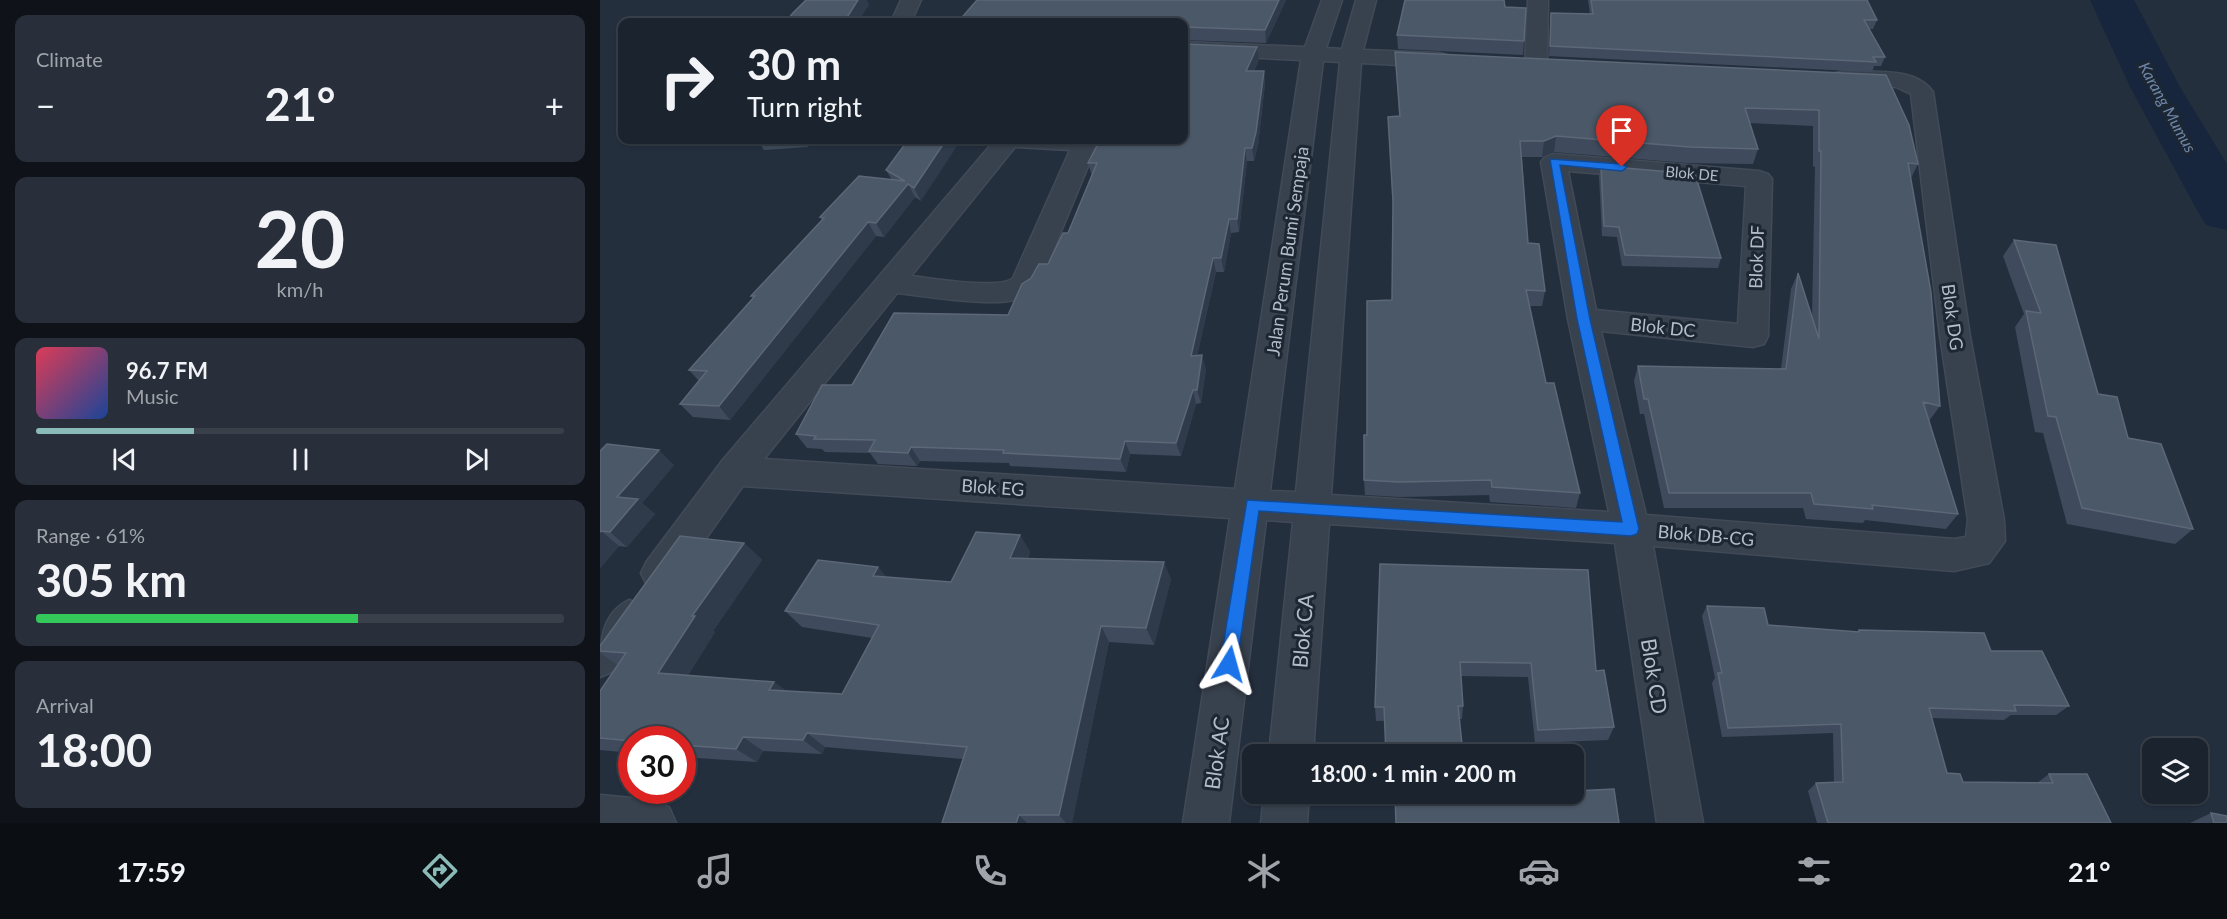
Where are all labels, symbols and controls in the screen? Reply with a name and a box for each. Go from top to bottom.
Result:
text: 30 m [747,39,841,89]
icon: right [648,42,726,120]
text: Climate [36,47,103,71]
water label: Karang Mumus [2135,58,2201,156]
text: 21° [265,77,335,131]
text: − [36,85,55,125]
text: + [545,85,564,125]
text: Turn right [747,90,862,123]
pin [1596,105,1647,167]
icon: arrive [1605,114,1638,147]
street label: Jalan Perum Bumi Sempaja [1261,145,1313,357]
street label: Blok DE [1665,162,1719,184]
text: 20 [255,191,345,285]
street label: Blok DF [1744,225,1768,289]
text: km/h [277,277,323,301]
street label: Blok DG [1937,283,1969,351]
street label: Blok DC [1629,313,1697,341]
text: 96.7 FM [126,357,208,384]
text: Music [126,384,179,408]
icon: previous [108,443,141,476]
icon: pause [284,443,317,476]
icon: next [460,443,493,476]
street label: Blok EG [961,474,1025,500]
street label: Blok DB-CG [1657,520,1755,550]
text: Range · 61% [36,523,145,547]
text: 305 km [36,553,187,607]
street label: Blok CA [1286,592,1318,669]
position arrow [1197,632,1261,696]
street label: Blok CD [1637,636,1673,716]
text: Arrival [36,693,94,717]
street label: Blok AC [1199,715,1233,791]
text: 18:00 [36,723,152,777]
speed limit sign: 30 [618,726,696,804]
map controls [2142,738,2208,804]
button: layers [2142,738,2208,804]
text: 18:00 · 1 min · 200 m [1310,760,1516,787]
icon: directions [419,850,461,892]
icon: music [694,850,736,892]
icon: phone [969,850,1011,892]
icon: climate [1243,850,1285,892]
icon: car [1518,850,1560,892]
icon: filters [1793,850,1835,892]
text: 17:59 [116,855,186,888]
text: 21° [2068,855,2110,888]

